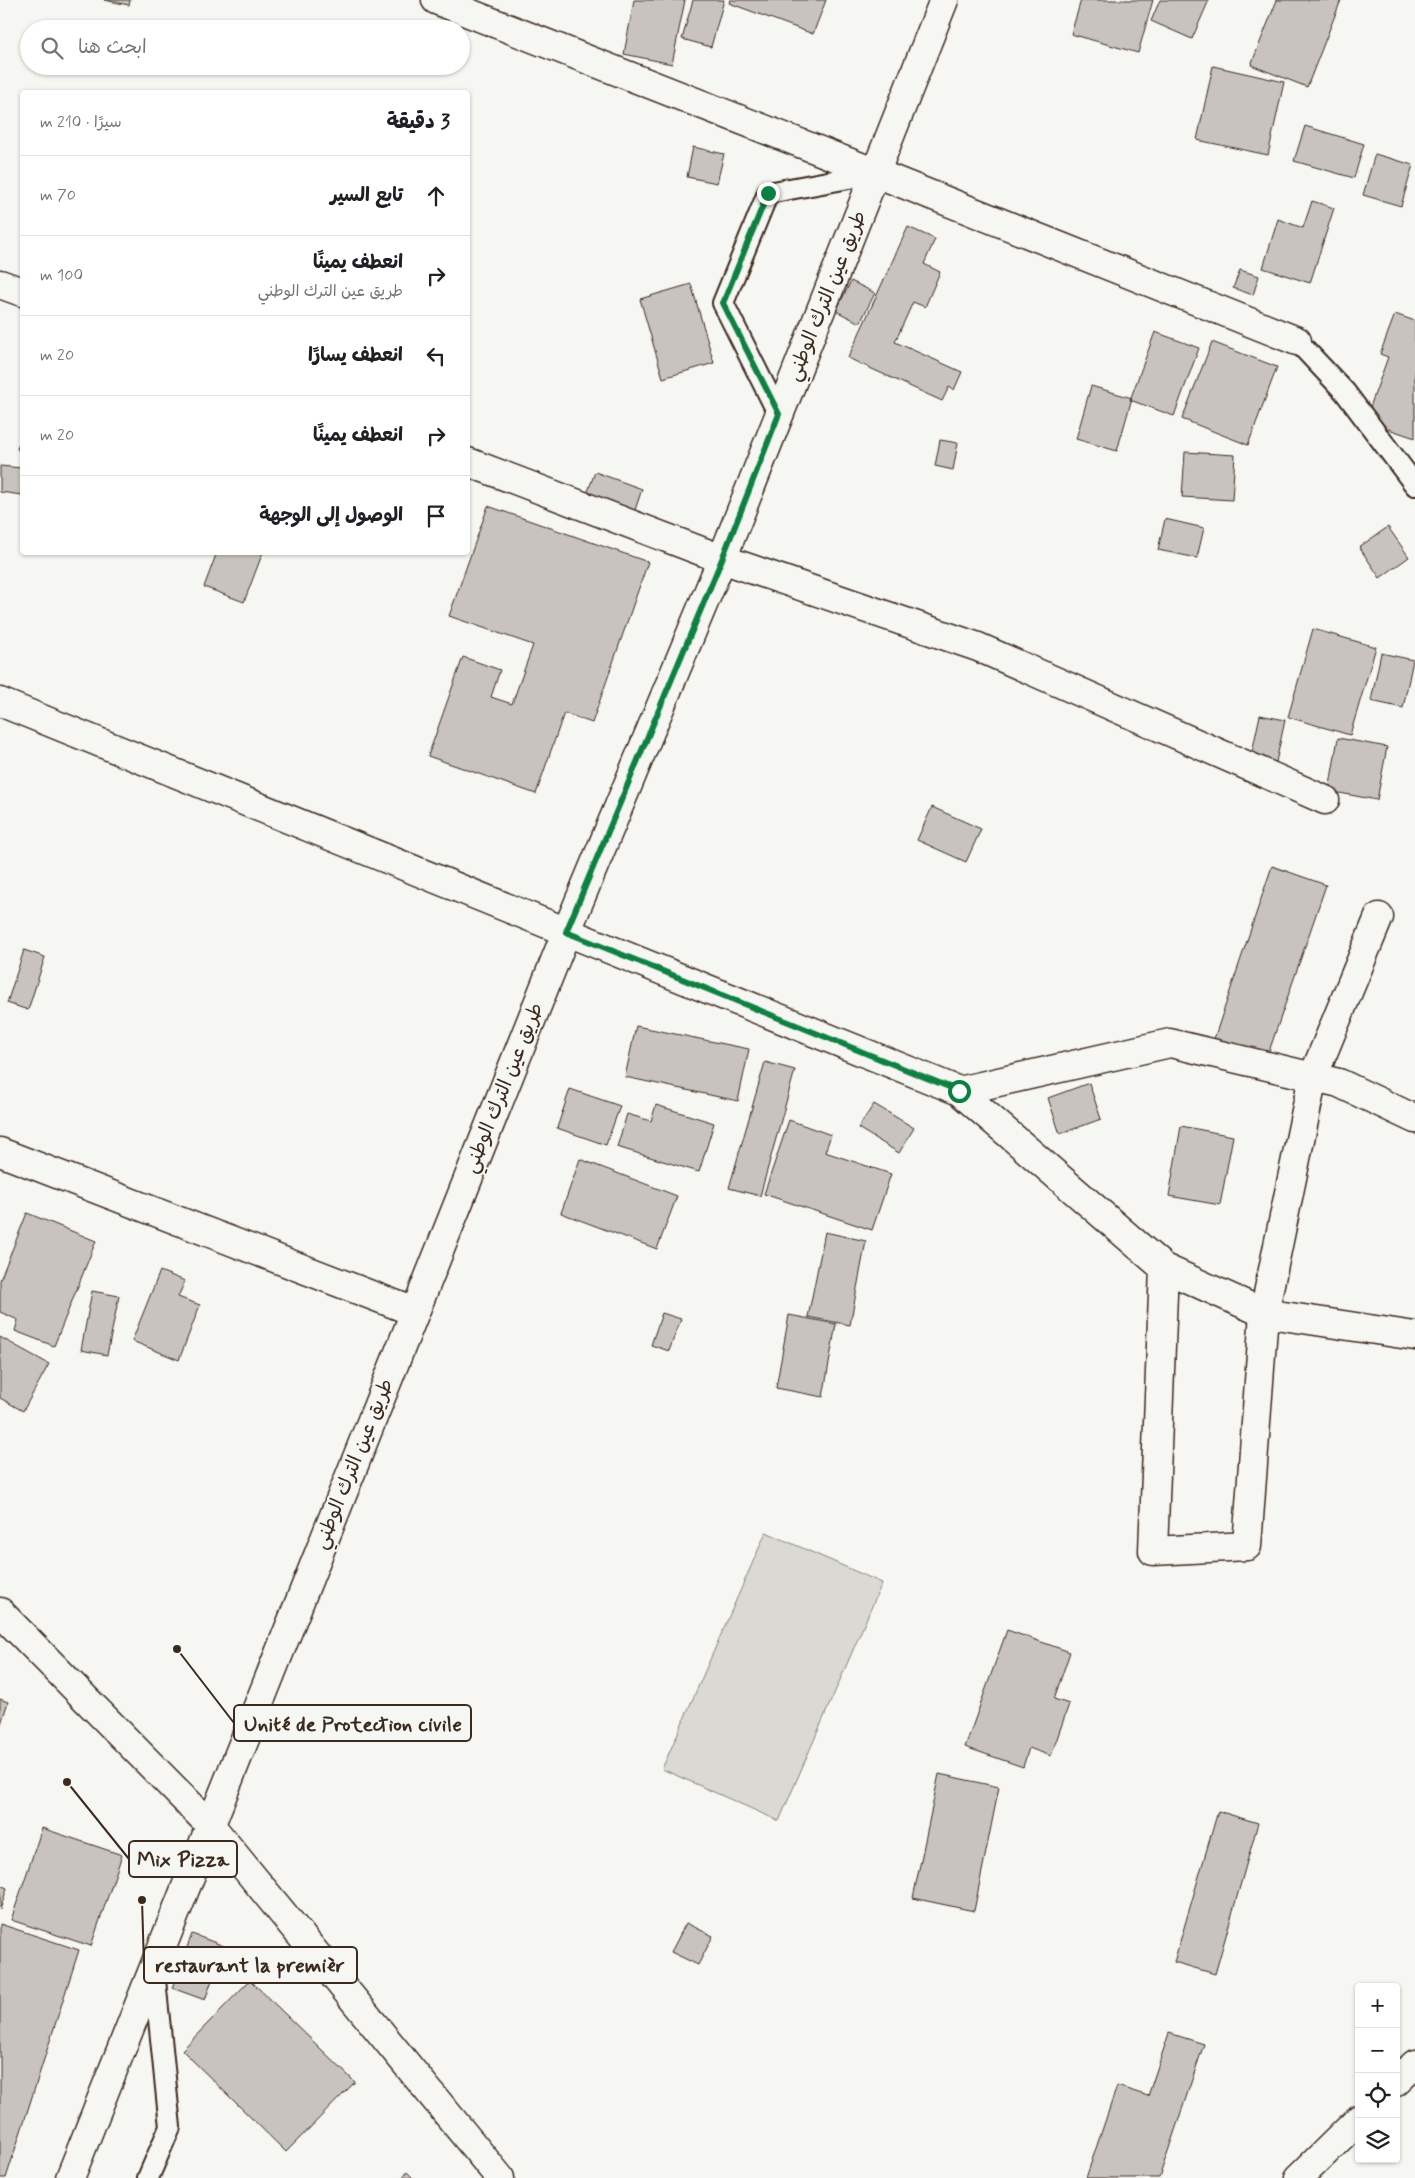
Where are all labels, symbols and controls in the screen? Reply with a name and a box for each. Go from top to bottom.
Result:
search box [20,20,470,75]
icon: search [38,34,66,62]
text: ابحث هنا [78,35,147,60]
text: 3 دقيقة [386,108,450,136]
text: سيرًا · 210 m [40,112,122,133]
icon: ahead [422,182,450,210]
route end [757,182,780,205]
text: تابع السير [330,183,403,208]
text: 70 m [40,185,76,206]
street label: طريق عين الترك الوطني [780,207,876,386]
text: انعطف يمينًا [313,250,403,275]
icon: right [422,262,450,290]
text: 100 m [40,265,83,286]
text: طريق عين الترك الوطني [258,281,403,302]
icon: left [422,342,450,370]
text: انعطف يسارًا [308,343,403,368]
text: 20 m [40,345,74,366]
icon: right [422,422,450,450]
text: انعطف يمينًا [313,423,403,448]
text: 20 m [40,425,74,446]
icon: arrive [422,502,450,530]
text: الوصول إلى الوجهة [259,503,403,528]
street label: طريق عين الترك الوطني [457,999,553,1178]
route start [948,1080,971,1103]
street label: طريق عين الترك الوطني [307,1375,403,1554]
callout: Unité de Protection civile [234,1705,471,1741]
text: Unité de Protection civile [244,1711,462,1739]
callout: Mix Pizza [129,1841,237,1877]
text: Mix Pizza [137,1846,231,1874]
callout: restaurant la premièr [144,1947,357,1983]
text: restaurant la premièr [155,1952,345,1980]
map controls [1355,1983,1400,2163]
button: + [1355,1983,1400,2028]
button: − [1355,2028,1400,2073]
button: locate [1355,2073,1400,2118]
button: layers [1355,2118,1400,2163]

